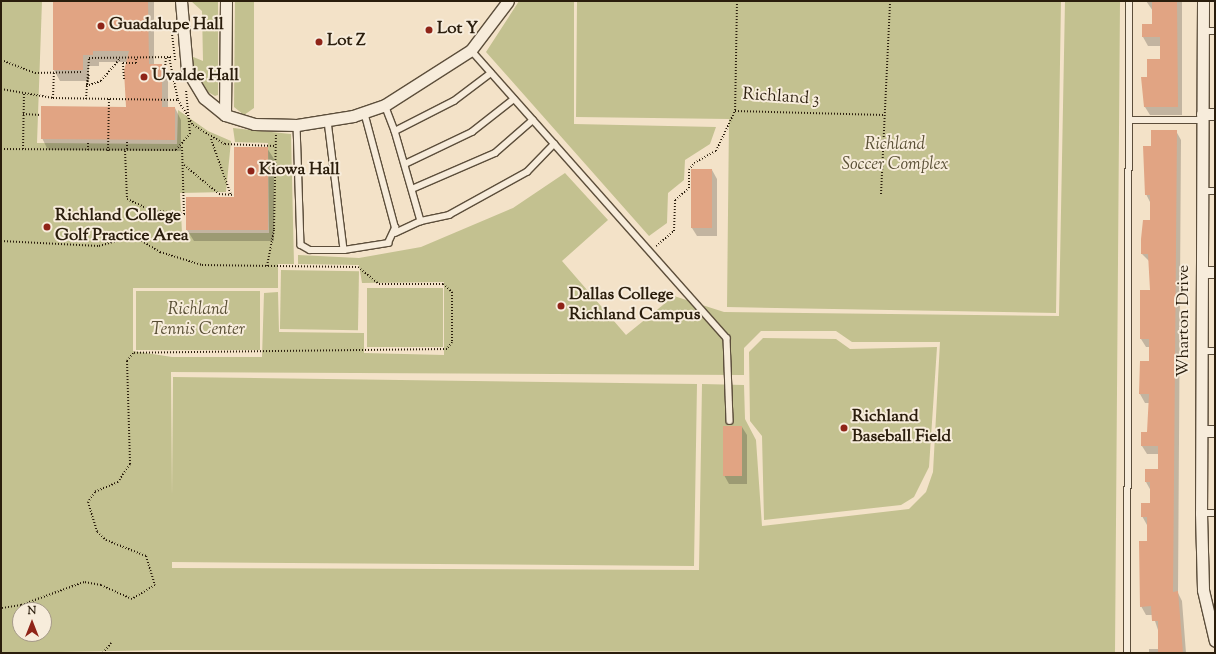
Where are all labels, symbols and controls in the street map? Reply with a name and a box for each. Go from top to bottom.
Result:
place label: Guadalupe Hall [109,16,224,36]
place label: Lot Y [437,20,478,40]
marker: Guadalupe Hall [96,21,106,31]
marker: Lot Y [424,25,434,35]
place label: Lot Z [327,32,365,52]
marker: Lot Z [314,37,324,47]
place label: Uvalde Hall [152,67,239,87]
marker: Uvalde Hall [139,72,149,82]
street label: Richland 3 [742,85,820,111]
park label: Richland Soccer Complex [842,136,948,176]
place label: Kiowa Hall [259,161,340,181]
marker: Kiowa Hall [246,166,256,176]
place label: Richland College Golf Practice Area [55,207,189,247]
marker: Richland College Golf Practice Area [42,222,52,232]
street label: Wharton Drive [1175,265,1195,377]
place label: Dallas College Richland Campus [569,286,700,326]
park label: Richland Tennis Center [151,301,245,341]
marker: Dallas College Richland Campus [556,301,566,311]
place label: Richland Baseball Field [852,408,951,448]
marker: Richland Baseball Field [839,423,849,433]
north arrow [12,602,52,642]
text: N [28,603,36,619]

